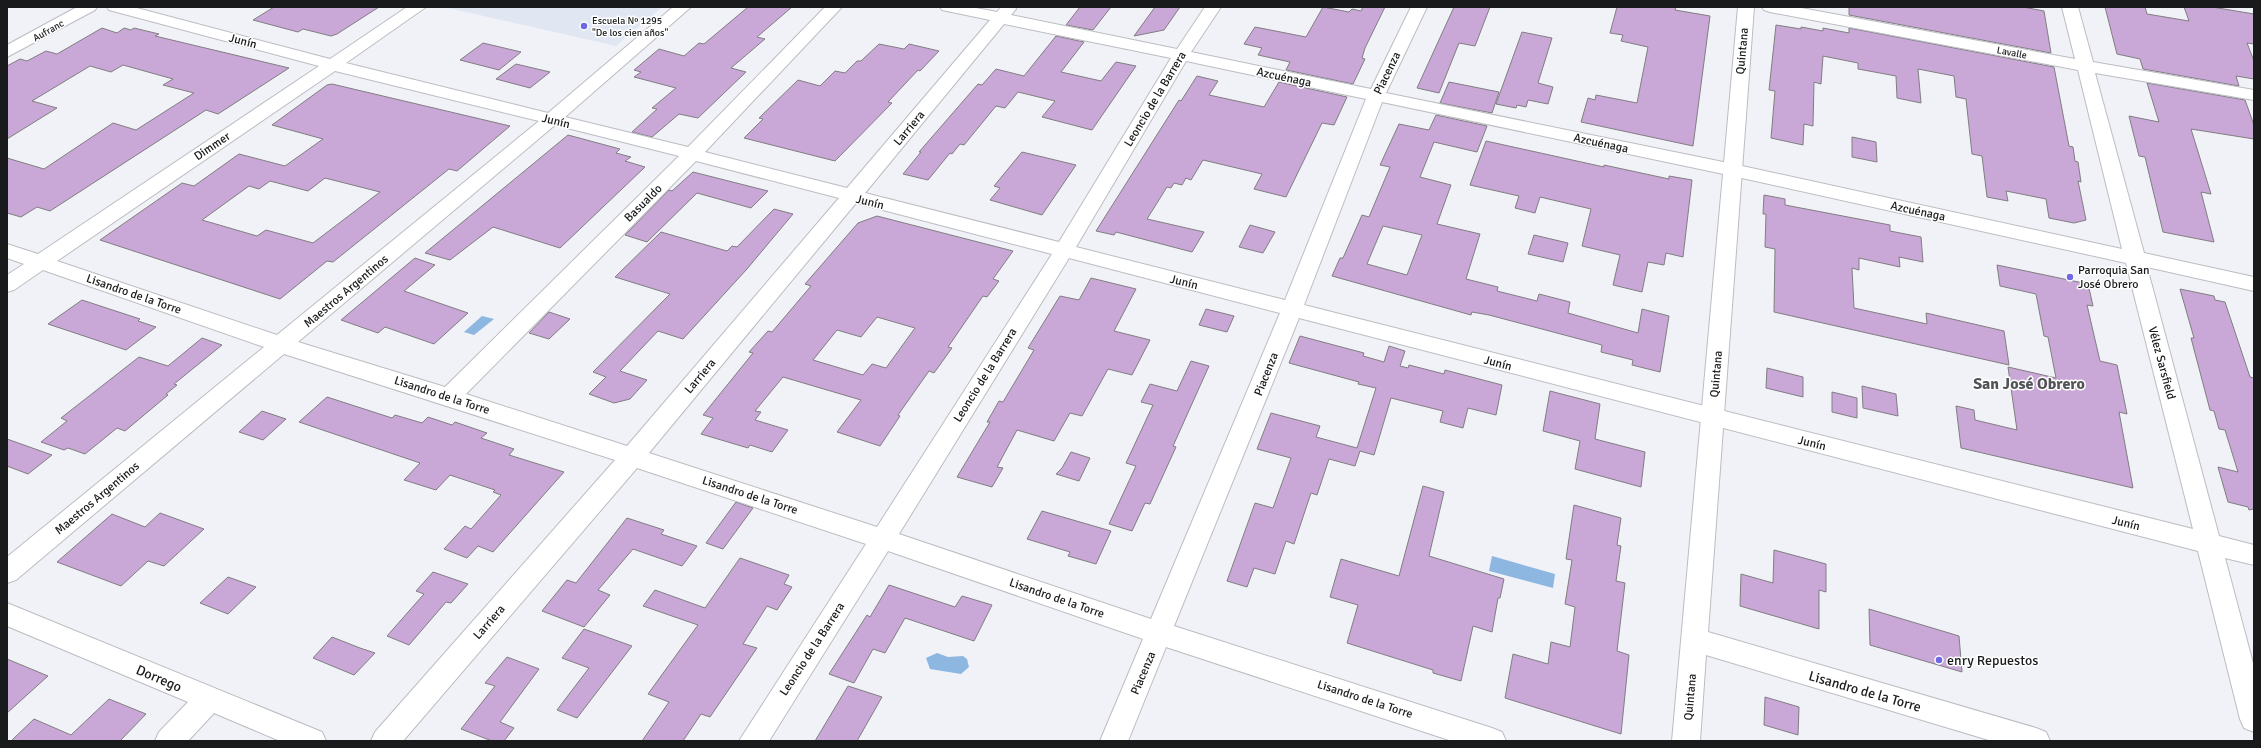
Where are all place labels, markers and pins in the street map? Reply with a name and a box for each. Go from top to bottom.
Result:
place label: Escuela Nº 1295 "De los cien años" [592,15,668,39]
marker: Escuela Nº 1295 "De los cien años" [579,21,589,31]
place label: Parroquia San José Obrero [2078,263,2150,292]
marker: Parroquia San José Obrero [2065,272,2075,282]
place label: enry Repuestos [1947,652,2038,669]
marker: enry Repuestos [1934,655,1944,665]

